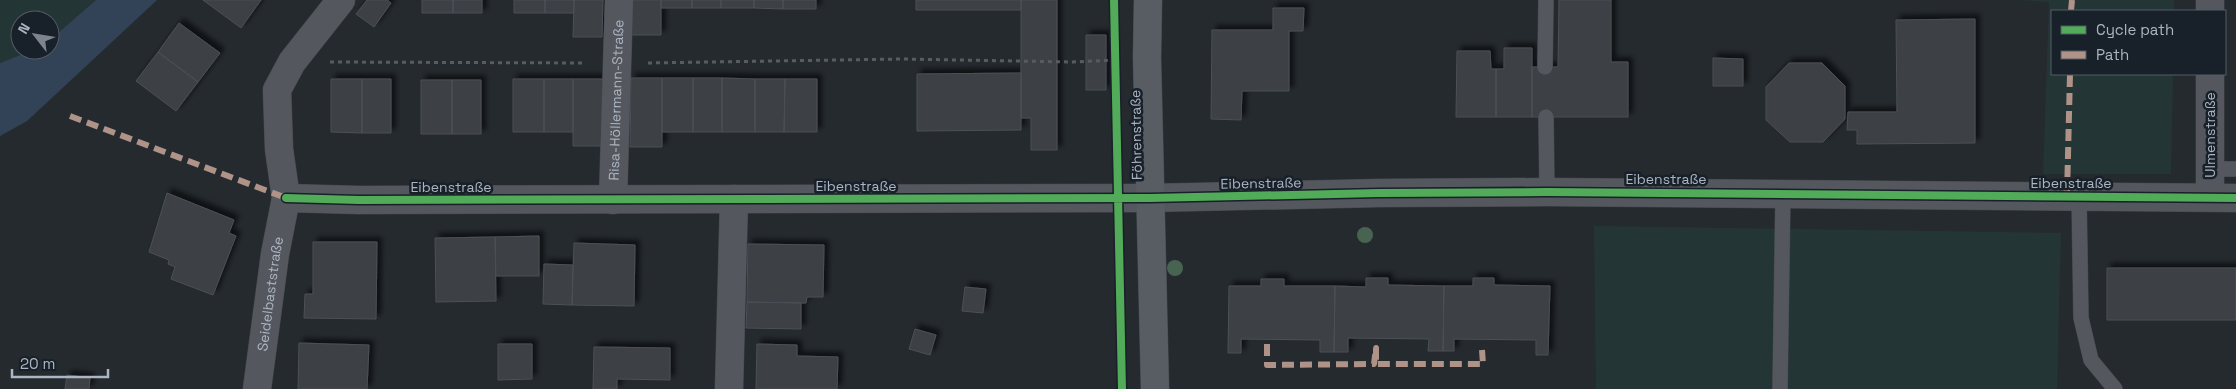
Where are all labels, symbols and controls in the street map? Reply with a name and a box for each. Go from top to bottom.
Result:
north arrow [10,10,60,60]
legend [2051,10,2226,75]
street label: Risa-Höllermann-Straße [605,19,627,181]
text: N [14,20,34,37]
text: Cycle path [2096,20,2174,39]
text: Path [2096,45,2129,64]
street label: Föhrenstraße [1126,90,1146,180]
street label: Ulmenstraße [2201,92,2219,178]
street label: Eibenstraße [1625,170,1707,188]
street label: Eibenstraße [1220,173,1302,193]
street label: Eibenstraße [2030,174,2112,192]
street label: Eibenstraße [815,177,897,195]
street label: Eibenstraße [410,178,492,196]
street label: Seidelbaststraße [253,235,287,352]
scale bar [12,346,109,378]
text: 20 m [20,354,55,373]

